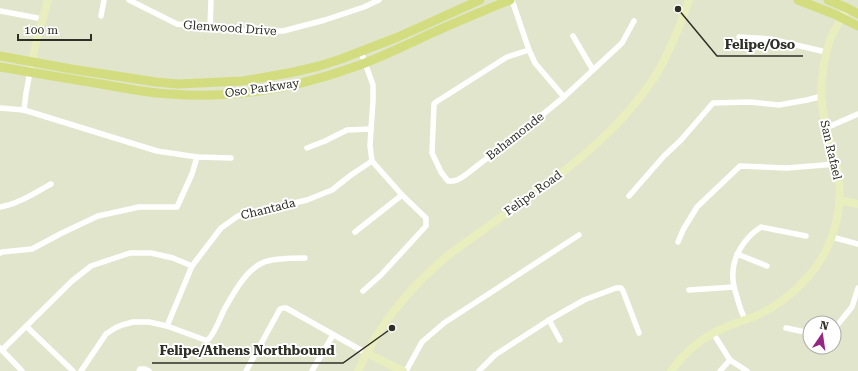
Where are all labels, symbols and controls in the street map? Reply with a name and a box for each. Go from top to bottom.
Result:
scale bar [18,16,91,42]
street label: Glenwood Drive [183,18,278,38]
text: 100 m [24,23,58,37]
callout: Felipe/Oso [717,31,803,56]
text: Felipe/Oso [725,37,795,52]
street label: Oso Parkway [224,76,301,100]
street label: Bahamonde [483,109,547,163]
street label: San Rafael [817,119,845,181]
street label: Felipe Road [502,167,565,219]
street label: Chantada [239,195,297,223]
north arrow [802,315,842,355]
text: N [819,318,830,333]
callout: Felipe/Athens Northbound [152,338,343,363]
text: Felipe/Athens Northbound [159,343,335,358]

